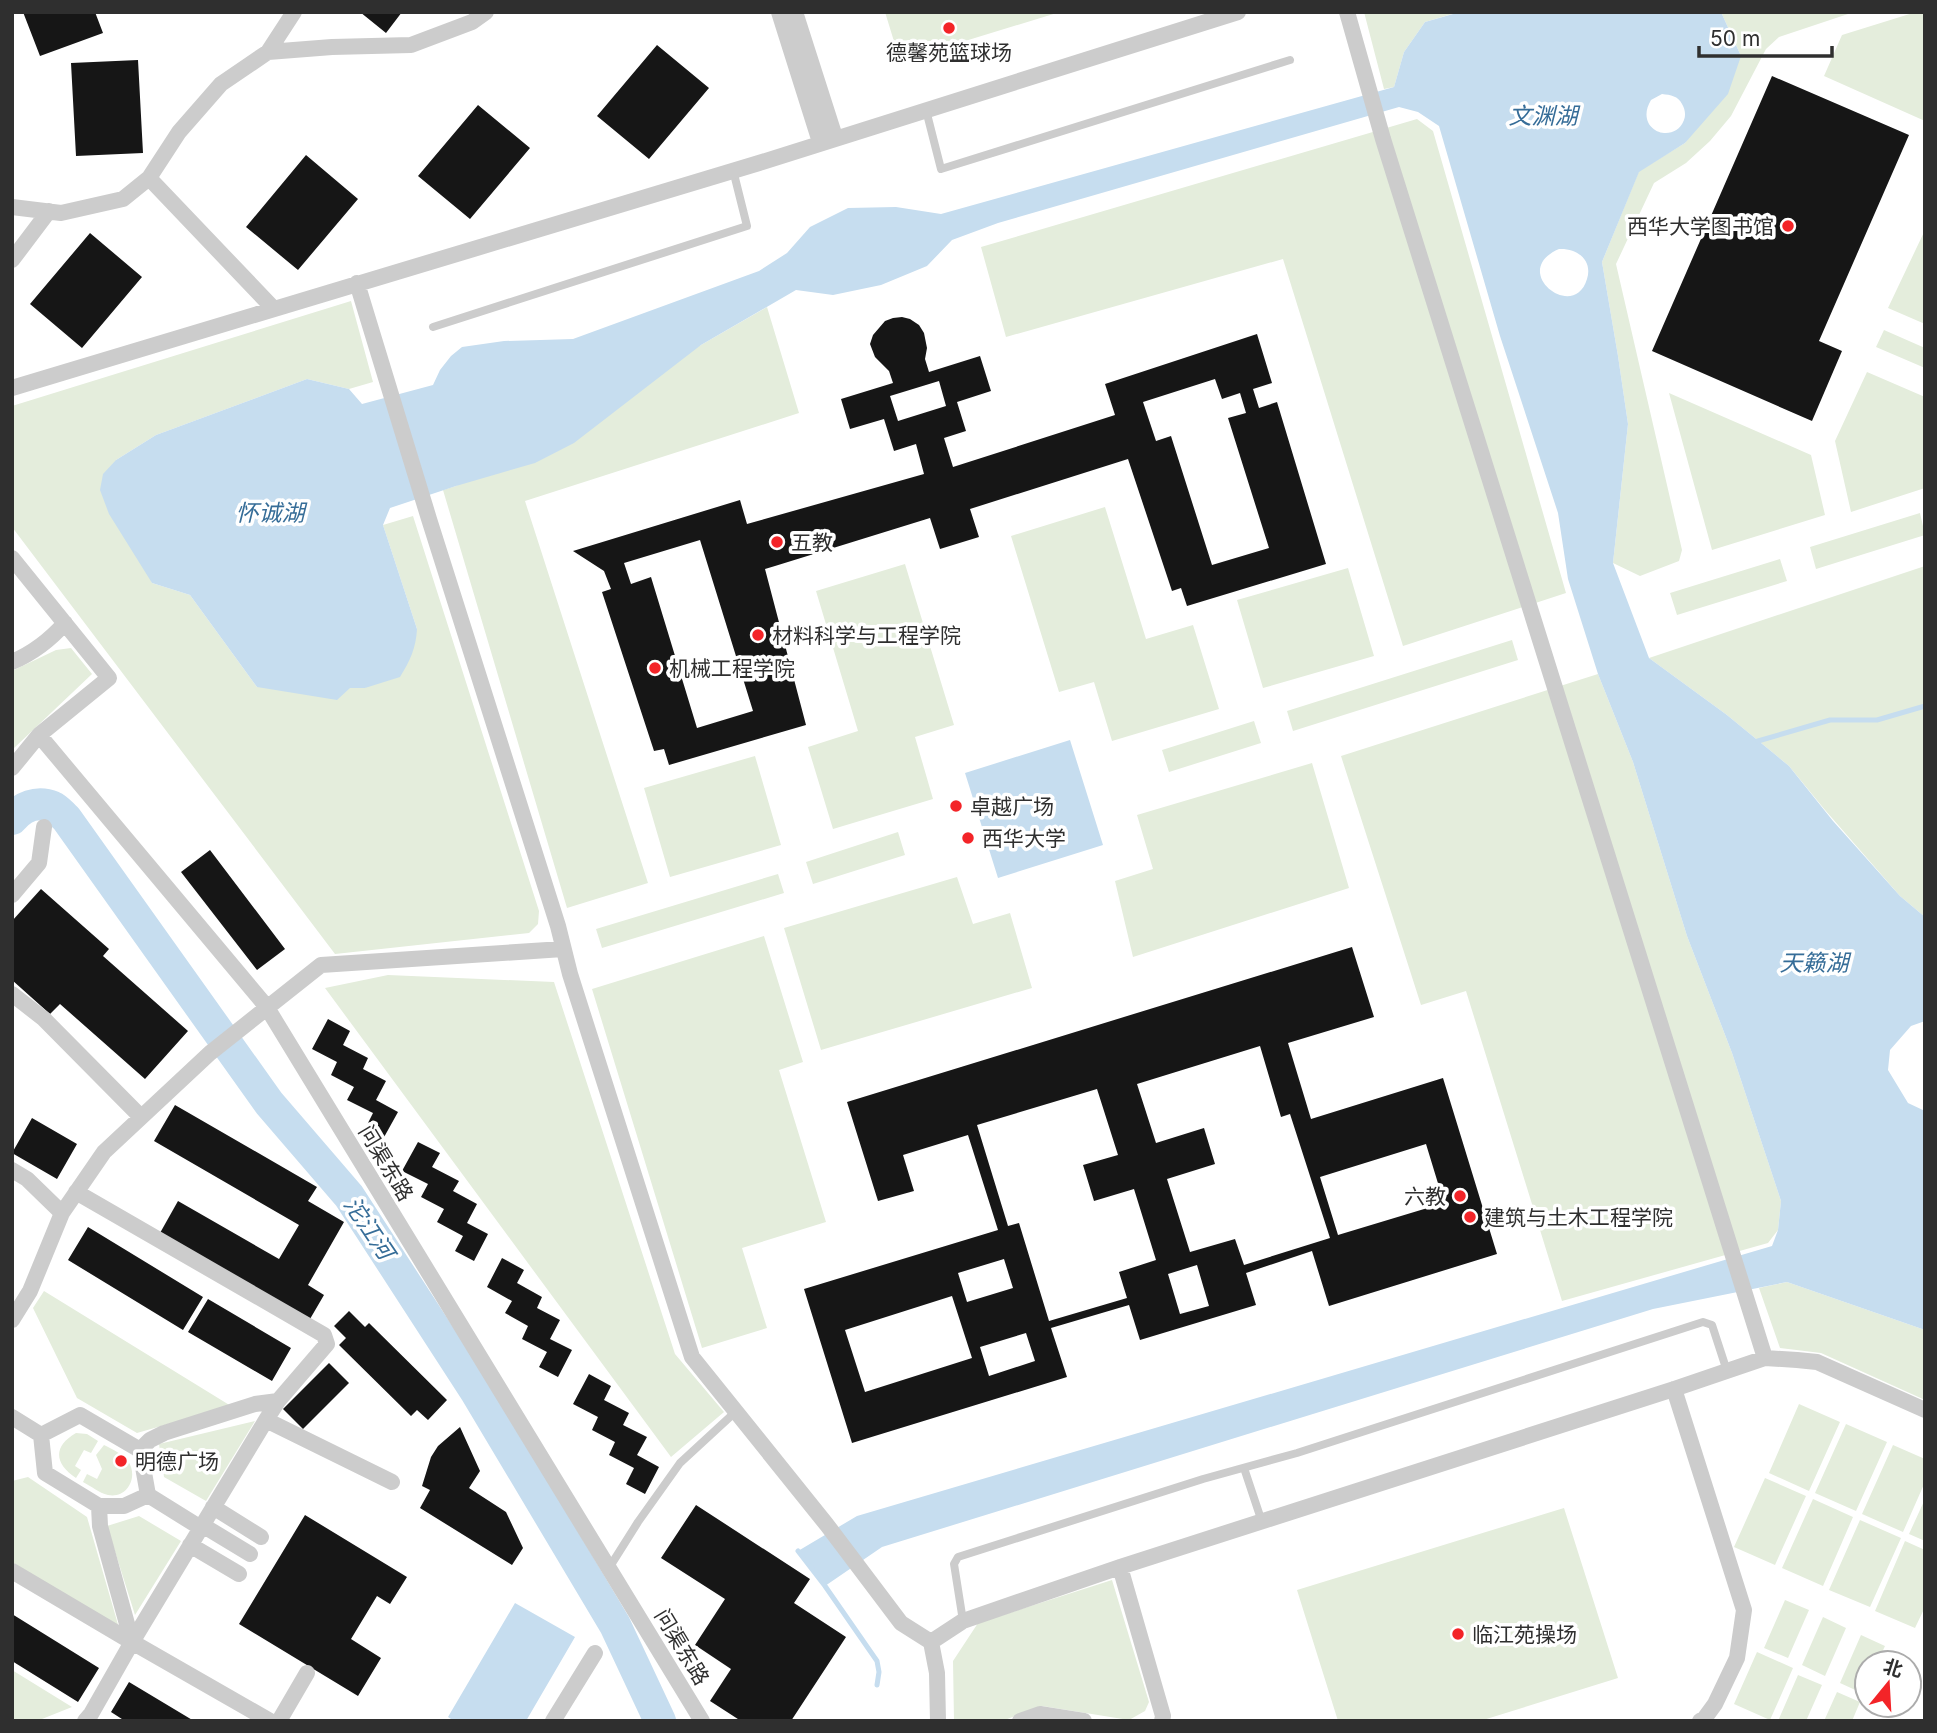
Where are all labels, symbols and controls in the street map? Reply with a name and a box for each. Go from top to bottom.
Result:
scale bar [1699,14,1832,58]
marker: 德馨苑篮球场 [941,20,957,36]
text: 50 m [1710,26,1760,51]
place label: 德馨苑篮球场 [886,40,1012,65]
water label: 文渊湖 [1509,102,1581,130]
place label: 西华大学图书馆 [1627,214,1774,239]
marker: 西华大学图书馆 [1780,218,1796,234]
water label: 怀诚湖 [236,499,308,527]
place label: 五教 [791,530,833,555]
marker: 五教 [769,534,785,550]
place label: 材料科学与工程学院 [772,623,961,648]
marker: 材料科学与工程学院 [750,627,766,643]
place label: 机械工程学院 [669,656,795,681]
marker: 机械工程学院 [647,660,663,676]
place label: 卓越广场 [970,794,1054,819]
marker: 卓越广场 [948,798,964,814]
place label: 西华大学 [982,826,1066,851]
marker: 西华大学 [960,830,976,846]
water label: 天籁湖 [1780,949,1852,977]
street label: 问渠东路 [354,1121,418,1205]
place label: 六教 [1404,1184,1446,1209]
marker: 六教 [1452,1188,1468,1204]
water label: 沱江河 [338,1192,402,1268]
place label: 建筑与土木工程学院 [1484,1205,1673,1230]
marker: 建筑与土木工程学院 [1462,1209,1478,1225]
place label: 明德广场 [135,1449,219,1474]
marker: 明德广场 [113,1453,129,1469]
street label: 问渠东路 [650,1605,714,1689]
place label: 临江苑操场 [1472,1622,1577,1647]
marker: 临江苑操场 [1450,1626,1466,1642]
north arrow [1853,1649,1923,1719]
text: 北 [1881,1654,1906,1682]

